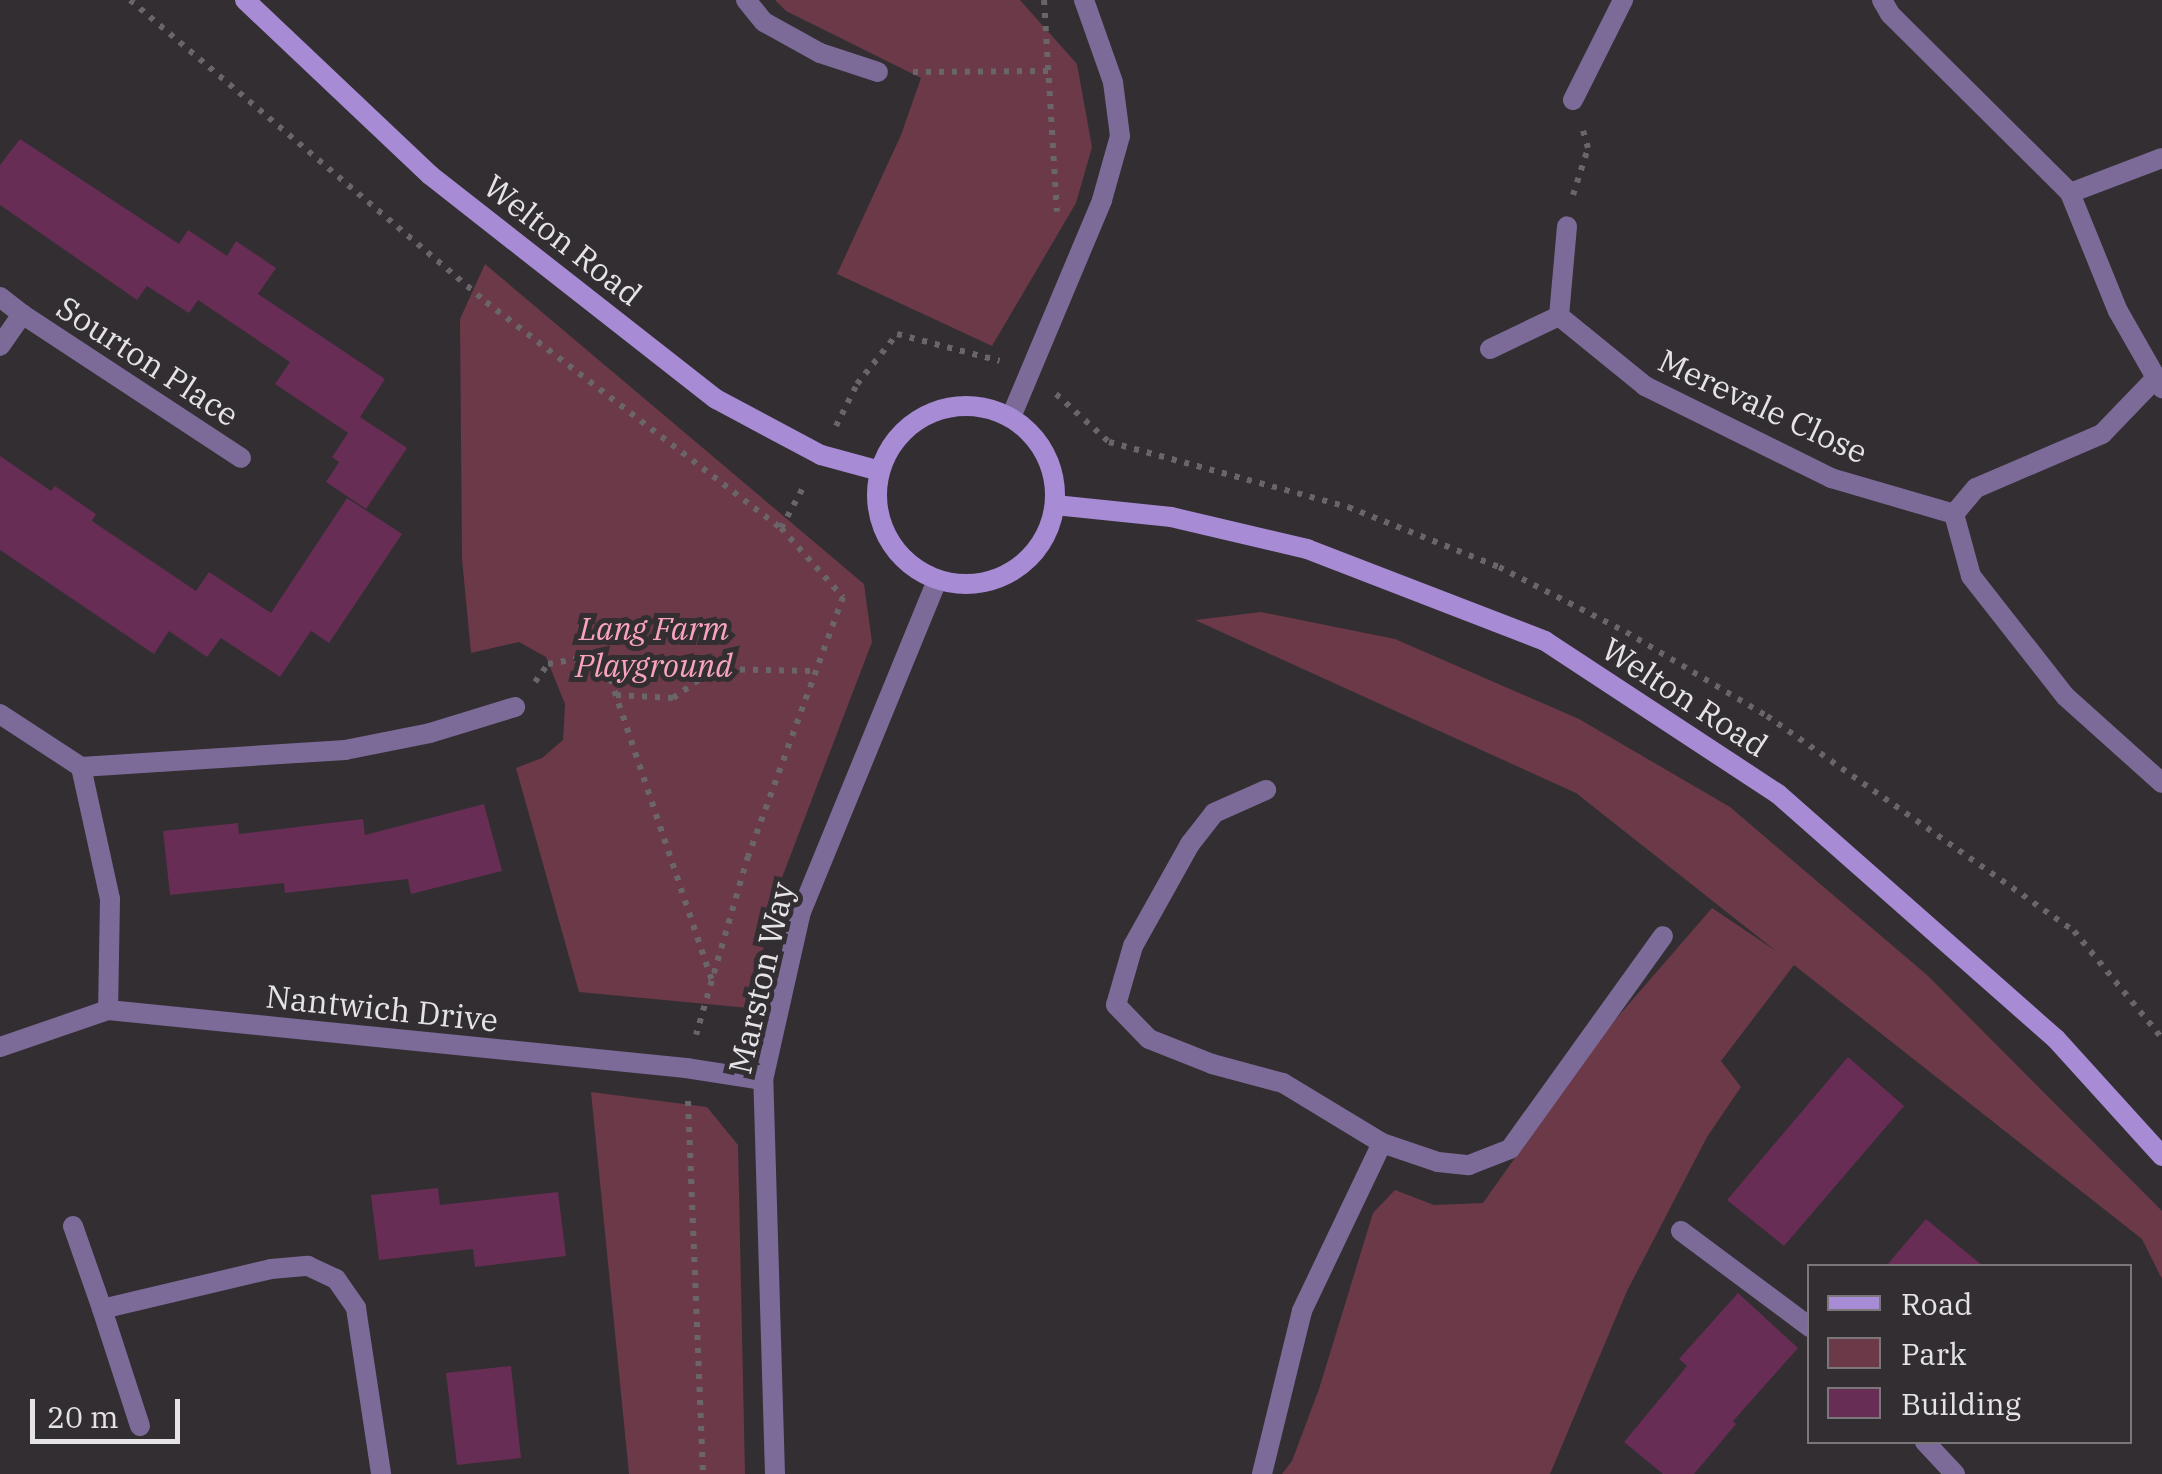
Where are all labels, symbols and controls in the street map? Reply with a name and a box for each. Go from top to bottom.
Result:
street label: Welton Road [476,166,650,314]
street label: Sourton Place [50,288,246,434]
street label: Merevale Close [1653,341,1873,471]
park label: Lang Farm Playground [575,610,733,685]
street label: Welton Road [1595,629,1775,765]
street label: Marston Way [720,878,802,1078]
street label: Nantwich Drive [264,977,500,1039]
legend [1807,1264,2132,1444]
text: Road [1901,1284,1973,1323]
text: Park [1901,1334,1967,1373]
scale bar [35,1379,185,1441]
text: Building [1901,1384,2021,1423]
text: 20 m [47,1397,119,1436]

